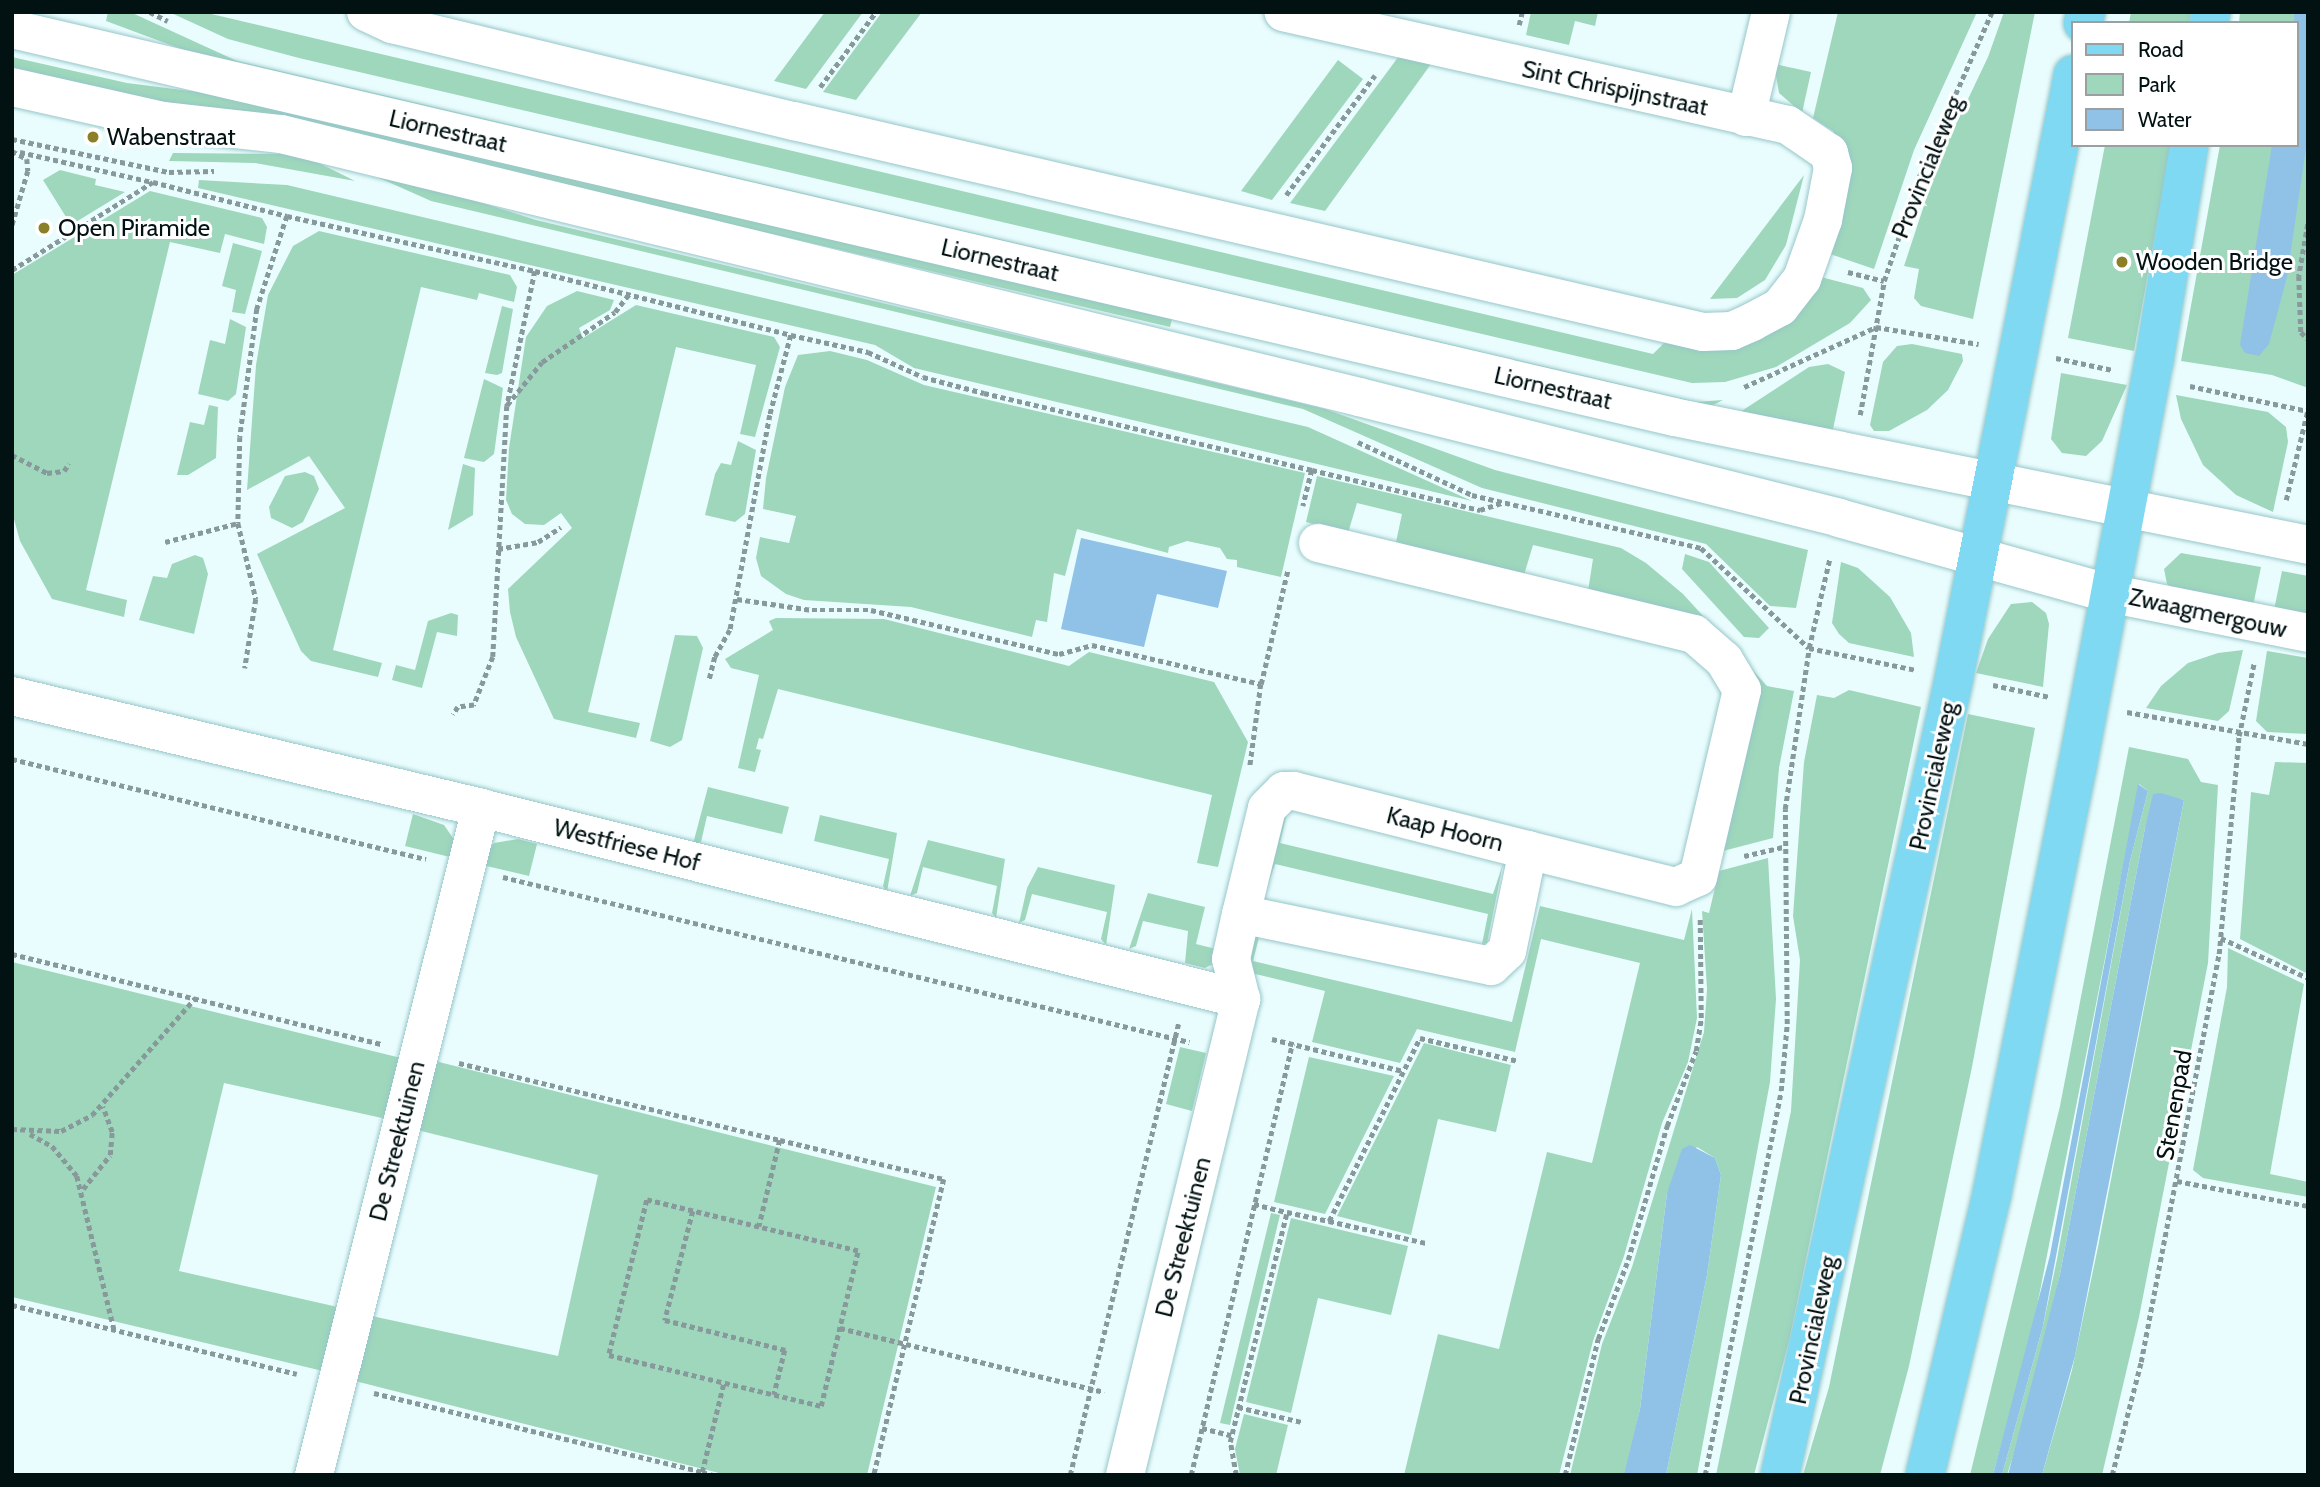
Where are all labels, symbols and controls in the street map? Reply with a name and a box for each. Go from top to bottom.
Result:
legend [2072,21,2299,147]
text: Road [2138,37,2184,62]
street label: Sint Chrispijnstraat [1519,54,1711,122]
text: Park [2138,72,2176,97]
street label: Provincialeweg [1885,92,1969,242]
street label: Liornestraat [386,103,510,159]
text: Water [2138,107,2191,132]
place label: Wabenstraat [107,123,236,151]
marker: Wabenstraat [85,129,101,145]
place label: Open Piramide [58,214,210,242]
marker: Open Piramide [36,220,52,236]
street label: Liornestraat [938,232,1062,288]
place label: Wooden Bridge [2136,248,2293,276]
marker: Wooden Bridge [2114,254,2130,270]
street label: Liornestraat [1491,360,1615,416]
street label: Zwaagmergouw [2126,582,2290,644]
street label: Provincialeweg [1903,699,1963,853]
street label: Kaap Hoorn [1384,801,1506,857]
street label: Westfriese Hof [551,813,703,877]
street label: Stenenpad [2150,1048,2198,1162]
street label: De Streektuinen [363,1058,431,1224]
street label: De Streektuinen [1149,1154,1217,1320]
street label: Provincialeweg [1783,1253,1843,1407]

